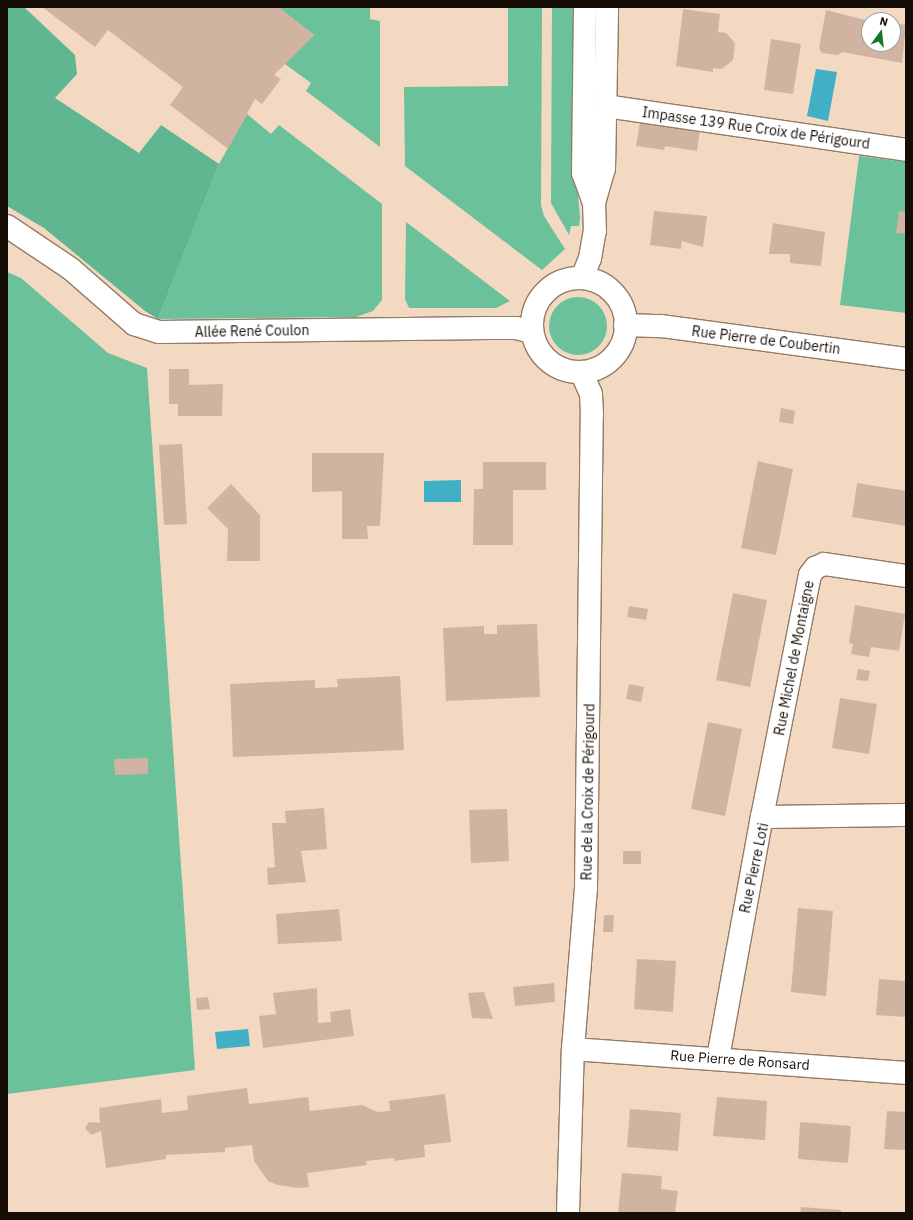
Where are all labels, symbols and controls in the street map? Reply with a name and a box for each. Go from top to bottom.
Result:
north arrow [861,12,901,52]
text: N [878,14,890,29]
street label: Impasse 139 Rue Croix de Périgourd [641,104,871,152]
street label: Allée René Coulon [195,322,309,340]
street label: Rue Pierre de Coubertin [691,323,841,357]
street label: Rue Michel de Montaigne [771,579,817,737]
street label: Rue de la Croix de Périgourd [578,703,598,881]
street label: Rue Pierre Loti [736,821,772,915]
street label: Rue Pierre de Ronsard [670,1047,810,1073]

